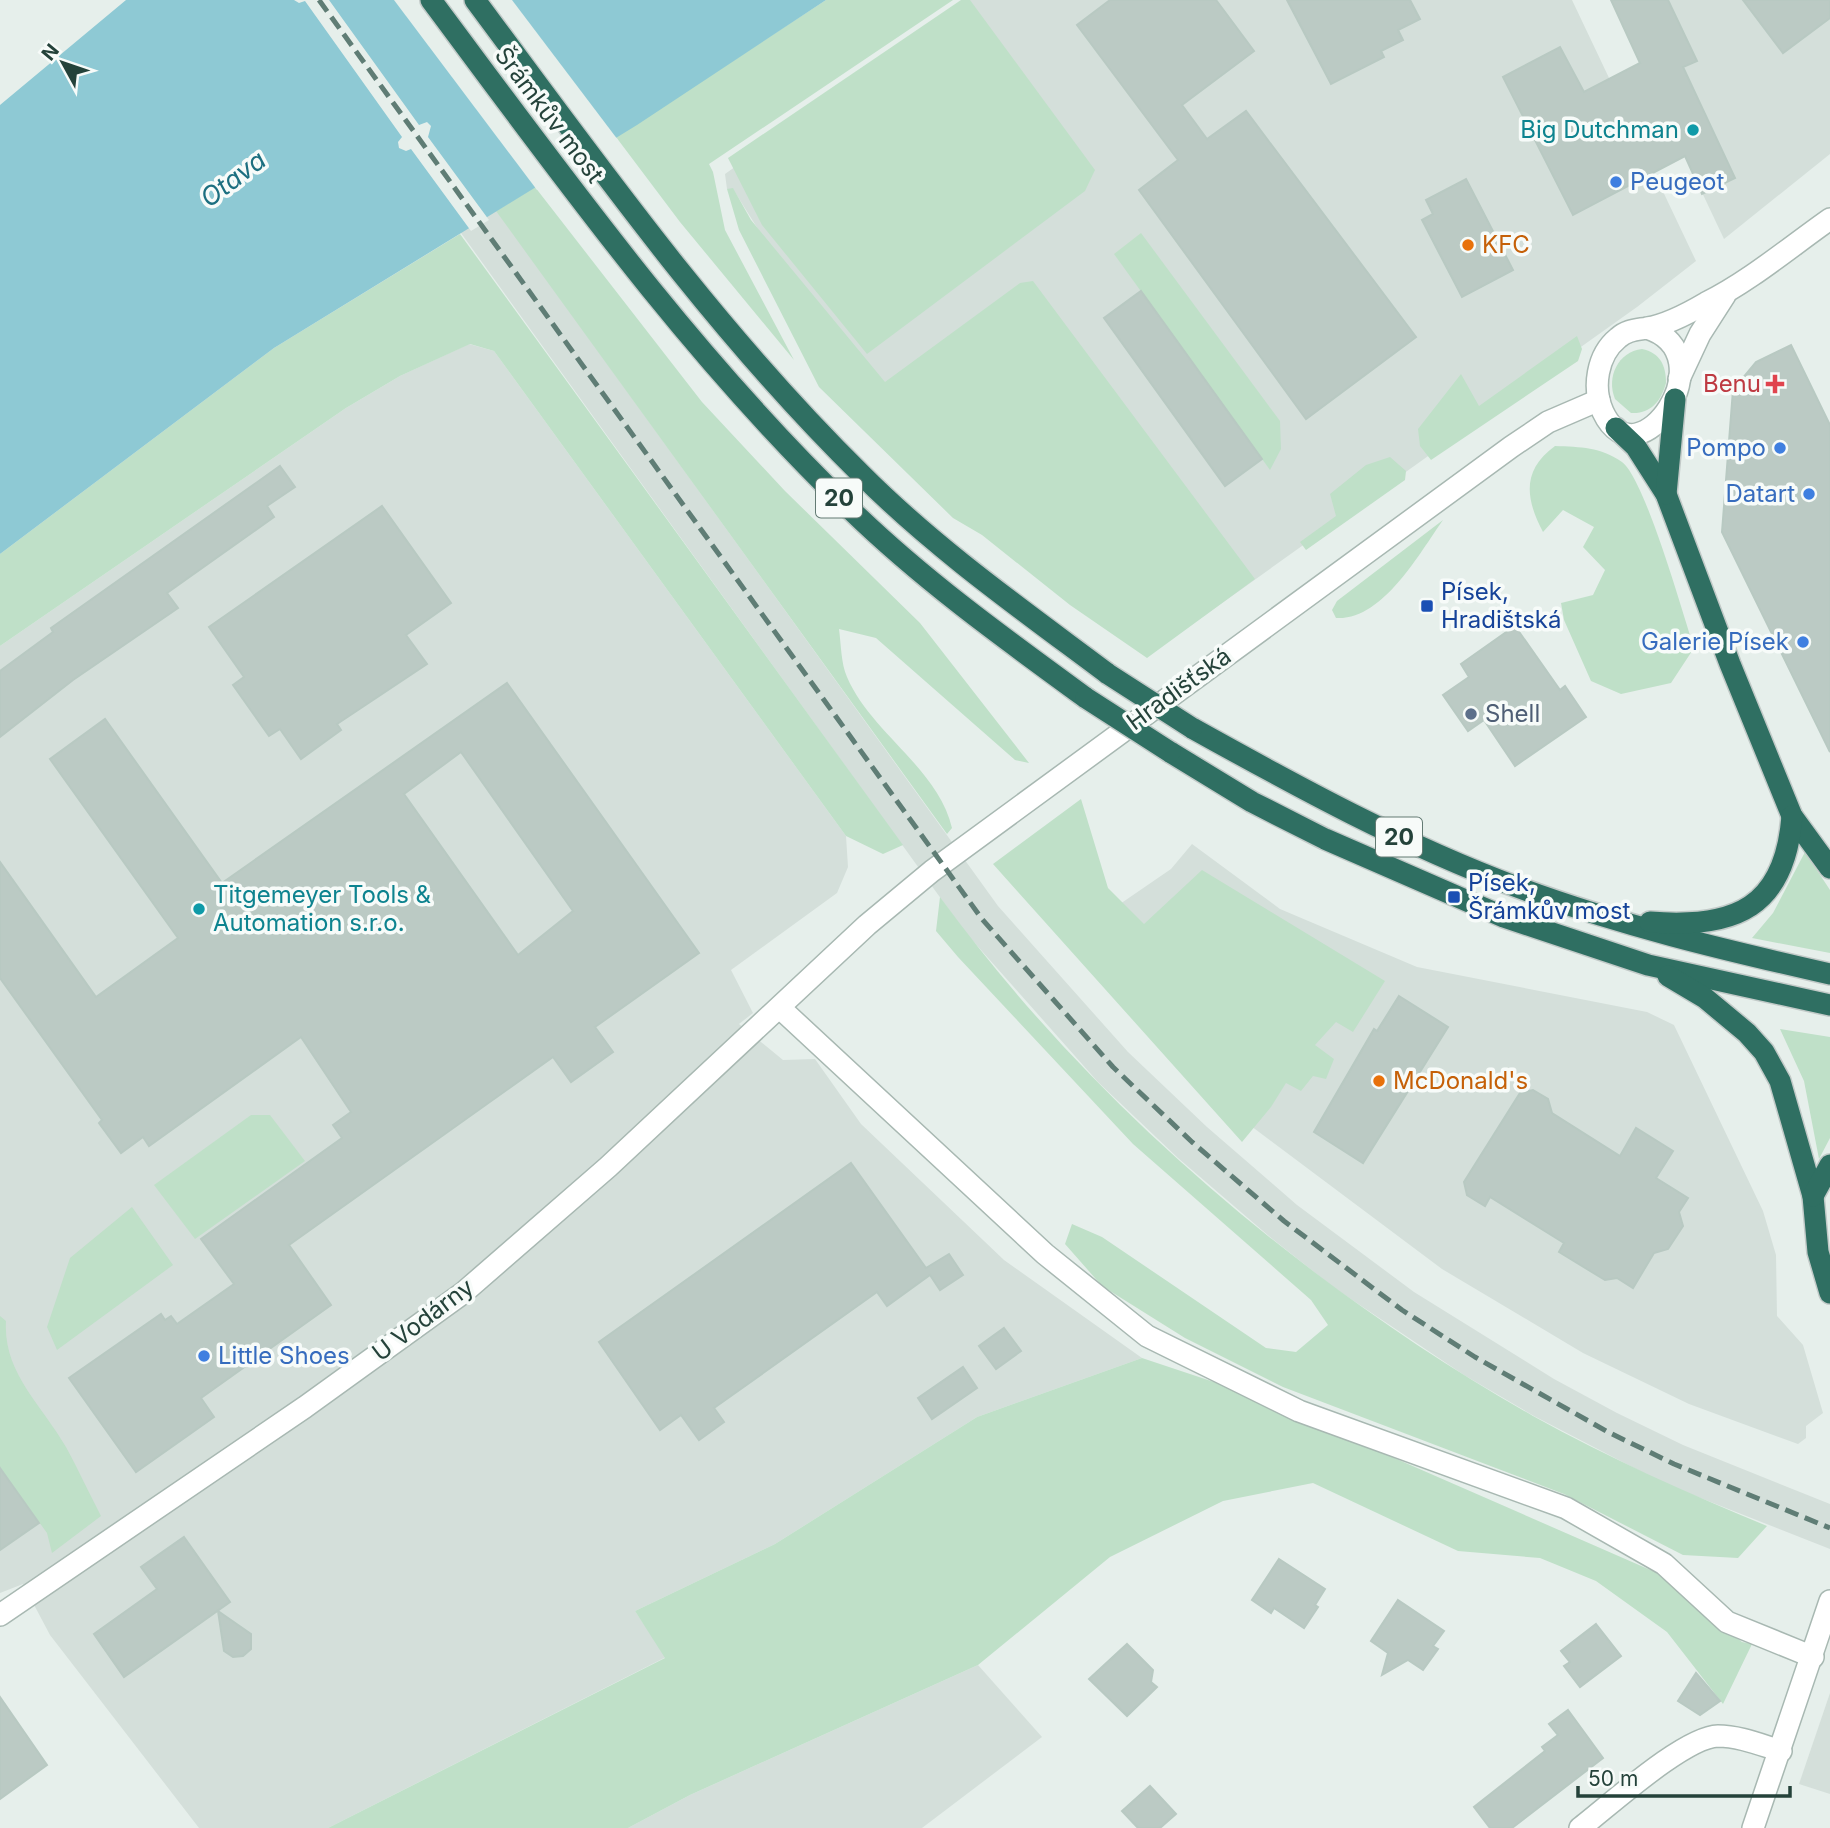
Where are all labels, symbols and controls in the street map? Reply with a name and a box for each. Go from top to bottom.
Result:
north arrow [28,28,98,98]
text: N [37,39,64,65]
street label: Šrámkův most [489,40,611,188]
place label: Big Dutchman [1520,115,1679,144]
marker: Big Dutchman [1685,122,1701,138]
water label: Otava [194,144,272,213]
place label: Peugeot [1630,167,1724,196]
marker: Peugeot [1608,174,1624,190]
place label: KFC [1482,230,1530,259]
marker: KFC [1460,237,1476,253]
place label: Benu [1703,369,1761,398]
marker: Benu [1767,376,1783,392]
place label: Pompo [1686,433,1766,462]
marker: Pompo [1772,440,1788,456]
road number: 20 [816,478,862,518]
place label: Datart [1725,479,1795,508]
marker: Datart [1801,486,1817,502]
place label: Písek, Hradištská [1441,577,1561,634]
marker: Písek, Hradištská [1419,598,1435,614]
place label: Galerie Písek [1641,627,1789,656]
marker: Galerie Písek [1795,634,1811,650]
street label: Hradišťská [1121,641,1236,736]
place label: Shell [1485,699,1540,728]
marker: Shell [1463,706,1479,722]
road number: 20 [1376,818,1422,856]
place label: Písek, Šrámkův most [1468,868,1631,925]
place label: Titgemeyer Tools & Automation s.r.o. [213,880,432,937]
marker: Písek, Šrámkův most [1446,889,1462,905]
marker: Titgemeyer Tools & Automation s.r.o. [191,901,207,917]
place label: McDonald's [1393,1066,1528,1095]
marker: McDonald's [1371,1073,1387,1089]
street label: U Vodárny [366,1272,479,1367]
place label: Little Shoes [218,1341,350,1370]
marker: Little Shoes [196,1348,212,1364]
scale bar [1578,1755,1790,1799]
text: 50 m [1588,1766,1638,1791]

